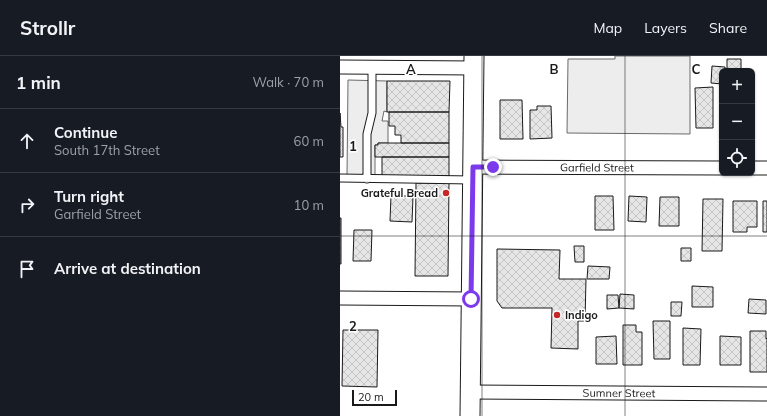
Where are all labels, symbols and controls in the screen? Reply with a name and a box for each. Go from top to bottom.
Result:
text: Strollr [20,16,75,40]
text: Map [593,19,622,37]
text: Layers [644,19,687,37]
text: Share [709,19,747,37]
text: A [406,61,416,77]
text: B [550,61,559,77]
text: C [692,61,701,77]
map controls [719,68,755,176]
button: + [719,68,755,104]
text: 1 min [16,72,61,93]
text: Walk · 70 m [253,74,324,90]
button: − [719,104,755,140]
text: Continue [54,123,117,142]
icon: ahead [16,130,38,152]
text: 60 m [294,133,324,149]
text: 1 [349,138,357,154]
button: locate [719,140,755,176]
text: South 17th Street [54,142,160,158]
route end [484,158,502,176]
street label: Garfield Street [560,160,634,175]
place label: Grateful Bread [361,186,438,200]
text: Turn right [54,187,124,206]
marker: Grateful Bread [441,188,451,198]
icon: right [16,194,38,216]
text: 10 m [294,197,324,213]
text: Garfield Street [54,206,141,222]
icon: arrive [16,258,38,280]
text: Arrive at destination [54,259,201,278]
route start [462,290,480,308]
place label: Indigo [565,308,598,322]
marker: Indigo [552,310,562,320]
text: 2 [349,318,357,334]
street label: Sumner Street [583,386,656,400]
scale bar [352,388,397,407]
text: 20 m [358,390,384,404]

